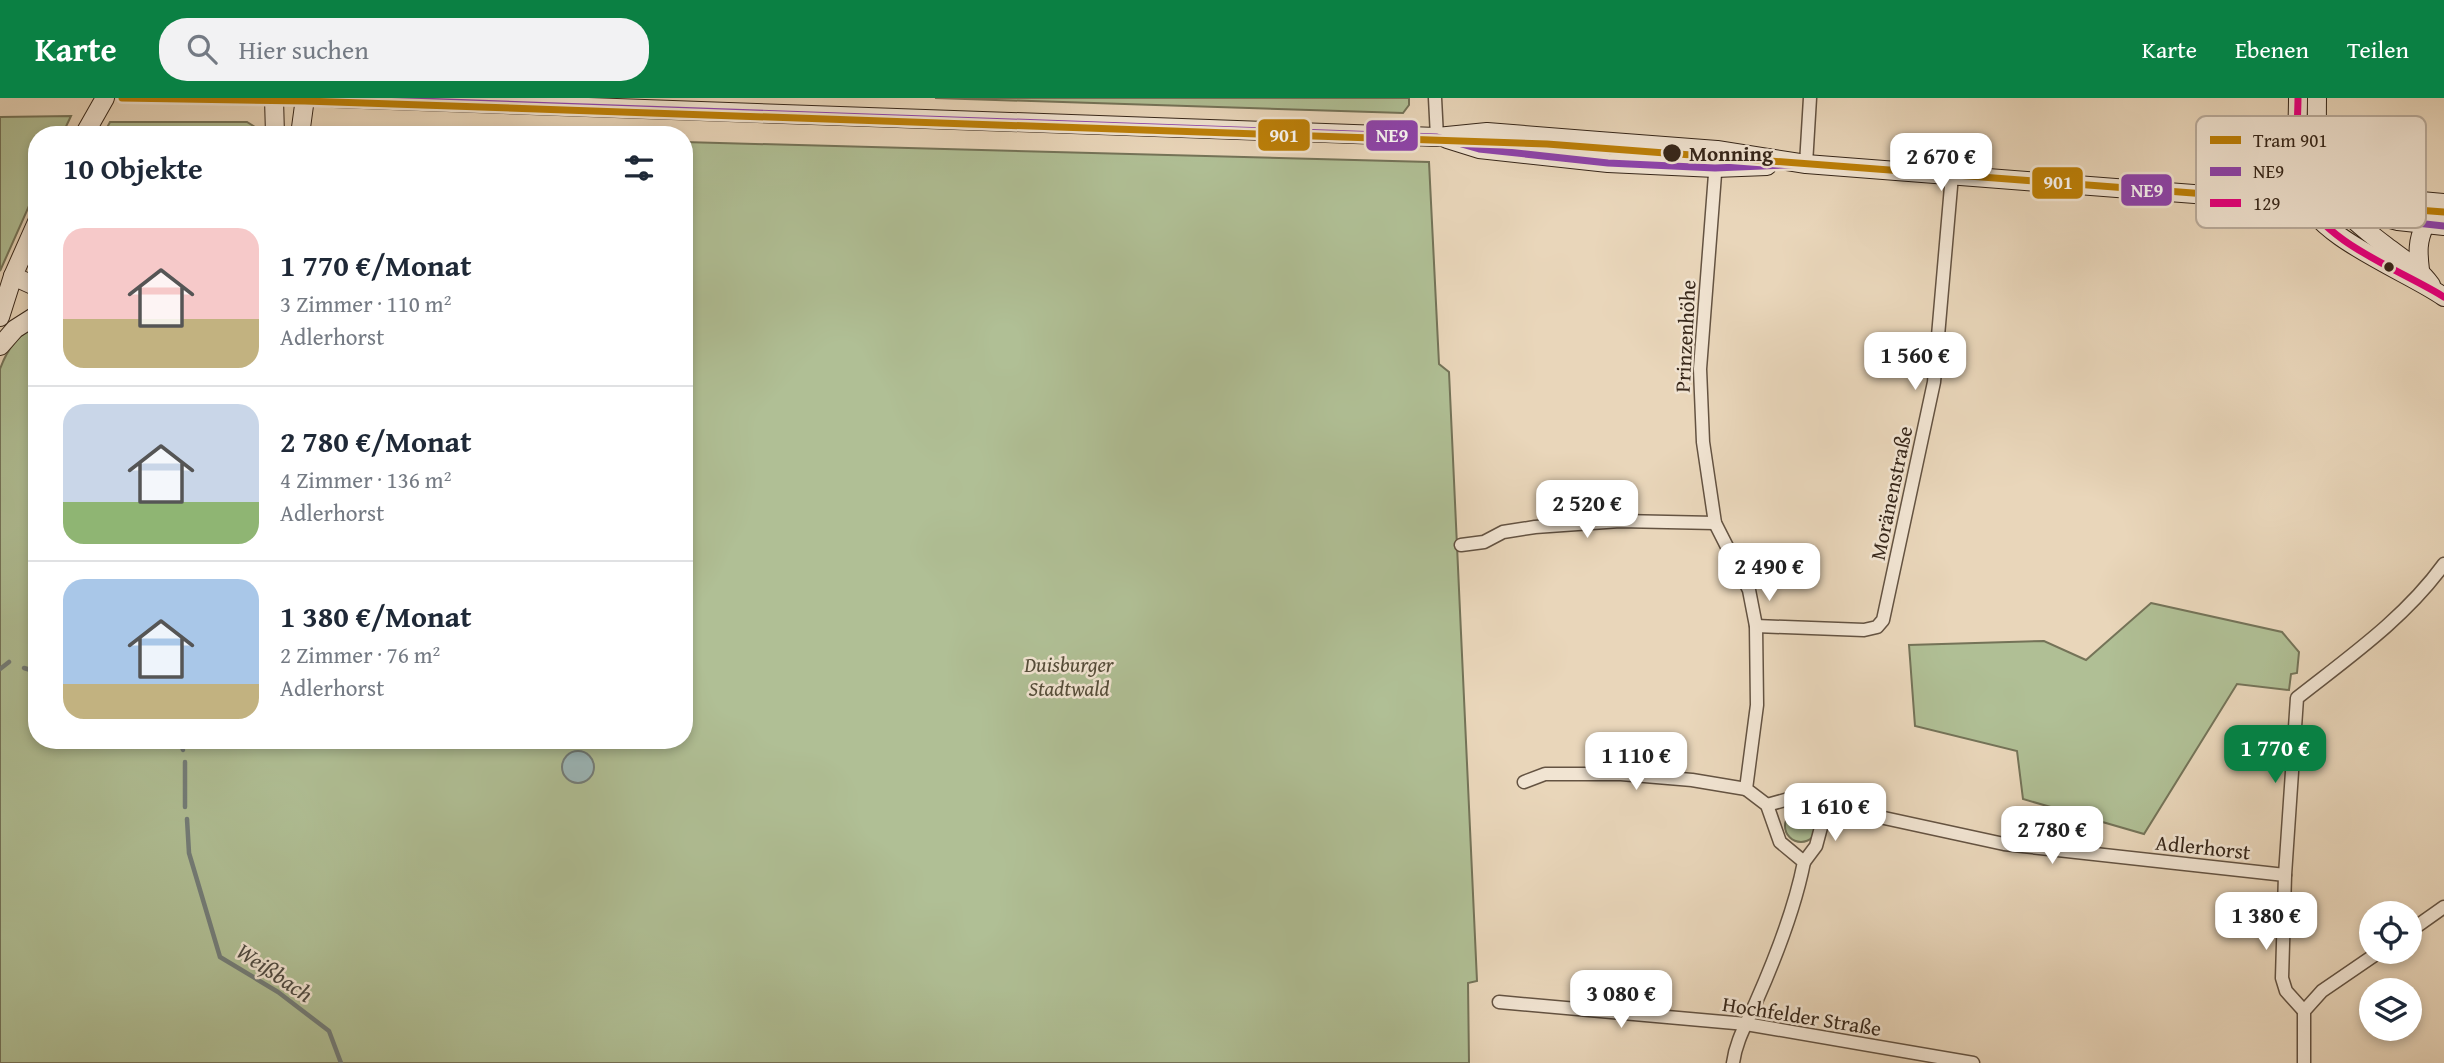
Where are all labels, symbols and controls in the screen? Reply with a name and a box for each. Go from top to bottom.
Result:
search box [159,18,649,81]
text: Karte [35,25,117,73]
icon: search [183,30,221,68]
text: Hier suchen [239,30,369,69]
text: Karte [2142,32,2197,67]
text: Ebenen [2235,32,2309,67]
text: Teilen [2347,32,2409,67]
legend [2196,116,2426,228]
line badge: 901 [1257,118,1311,152]
line badge: NE9 [1365,119,1419,152]
text: 901 [1269,121,1299,149]
text: NE9 [1376,121,1409,149]
text: Tram 901 [2253,126,2327,154]
pin: 2 670 € [1876,134,2006,193]
place label: Monning [1689,138,1774,169]
text: 2 670 € [1906,139,1976,172]
marker: Monning [1661,142,1683,164]
text: 10 Objekte [63,146,203,190]
icon: filters [620,149,658,187]
text: NE9 [2253,157,2284,185]
line badge: 901 [2031,166,2084,200]
text: 901 [2043,168,2073,196]
line badge: NE9 [2120,173,2173,207]
text: NE9 [2131,176,2164,204]
text: 129 [2253,189,2280,217]
text: 1 770 €/Monat [280,243,472,287]
icon: home [119,256,203,340]
unlabelled marker [2382,260,2396,274]
street label: Prinzenhöhe [1667,279,1703,393]
text: 3 Zimmer · 110 m² [280,287,451,320]
text: Adlerhorst [280,320,384,353]
pin: 1 560 € [1850,332,1980,392]
text: 1 560 € [1880,338,1950,371]
text: 2 780 €/Monat [280,419,472,463]
street label: Moränenstraße [1862,423,1920,563]
icon: home [119,432,203,516]
text: 4 Zimmer · 136 m² [280,463,451,496]
pin: 2 520 € [1522,480,1652,540]
text: 2 520 € [1552,486,1622,519]
text: Adlerhorst [280,496,384,529]
pin: 2 490 € [1704,544,1834,603]
text: 2 490 € [1734,549,1804,582]
text: 1 380 €/Monat [280,594,472,638]
icon: home [119,607,203,691]
text: 2 Zimmer · 76 m² [280,638,440,671]
park label: Duisburger Stadtwald [1023,649,1115,704]
text: Adlerhorst [280,671,384,704]
pin: 1 770 € [2210,726,2340,785]
text: 1 770 € [2240,731,2310,764]
pin: 1 110 € [1571,732,1701,792]
text: 1 110 € [1601,738,1671,771]
pin: 1 610 € [1770,784,1900,843]
text: 1 610 € [1800,789,1870,822]
pin: 2 780 € [1987,806,2117,866]
text: 2 780 € [2017,812,2087,845]
street label: Adlerhorst [2154,827,2253,867]
pin: 1 380 € [2201,892,2331,952]
text: 1 380 € [2231,898,2301,931]
map controls [2359,901,2422,1041]
button: locate [2359,901,2422,964]
water label: Weißbach [230,934,320,1010]
pin: 3 080 € [1556,970,1686,1030]
text: 3 080 € [1586,976,1656,1009]
button: layers [2359,978,2422,1041]
street label: Hochfelder Straße [1720,988,1884,1044]

